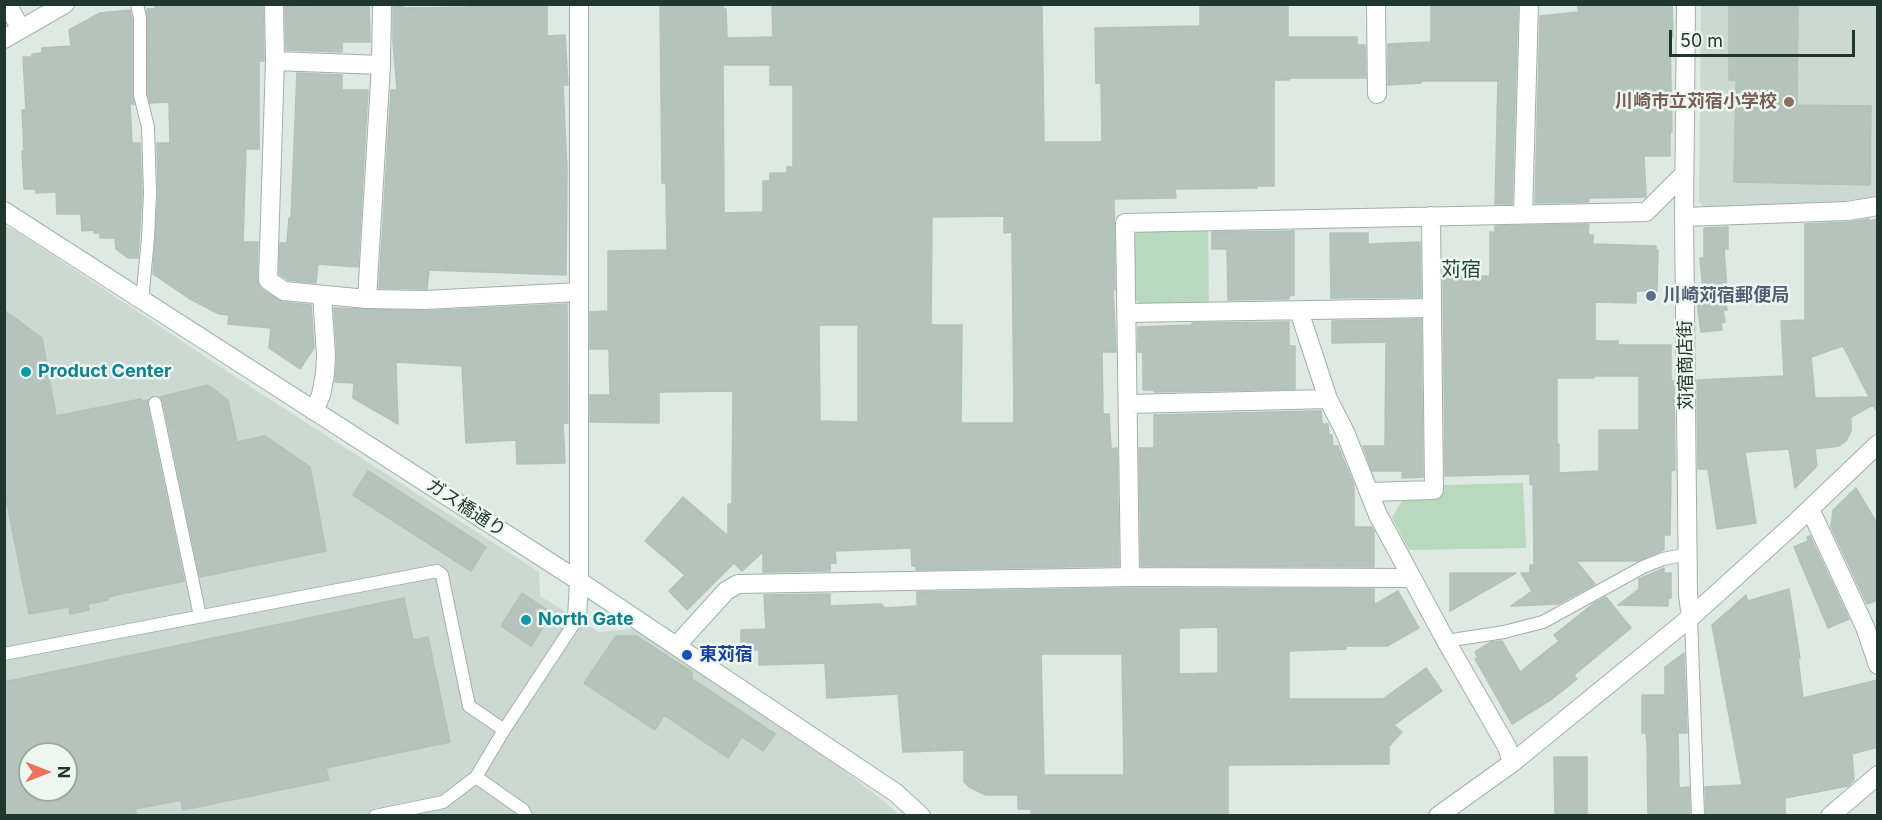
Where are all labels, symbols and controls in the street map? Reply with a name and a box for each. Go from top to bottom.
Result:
scale bar [1672,18,1858,56]
text: 50 m [1680,30,1723,51]
place label: 川崎市立苅宿小学校 [1615,91,1777,113]
marker: 川崎市立苅宿小学校 [1782,95,1796,109]
district label: 苅宿 [1441,258,1481,282]
place label: 川崎苅宿郵便局 [1663,285,1789,307]
marker: 川崎苅宿郵便局 [1644,289,1658,303]
street label: 苅宿商店街 [1674,320,1698,410]
place label: Product Center [38,361,171,383]
marker: Product Center [19,365,33,379]
street label: ガス橋通り [422,474,510,542]
place label: North Gate [538,609,634,631]
marker: North Gate [519,613,533,627]
place label: 東苅宿 [699,644,753,666]
marker: 東苅宿 [680,648,694,662]
north arrow [18,742,78,802]
text: N [54,766,74,778]

